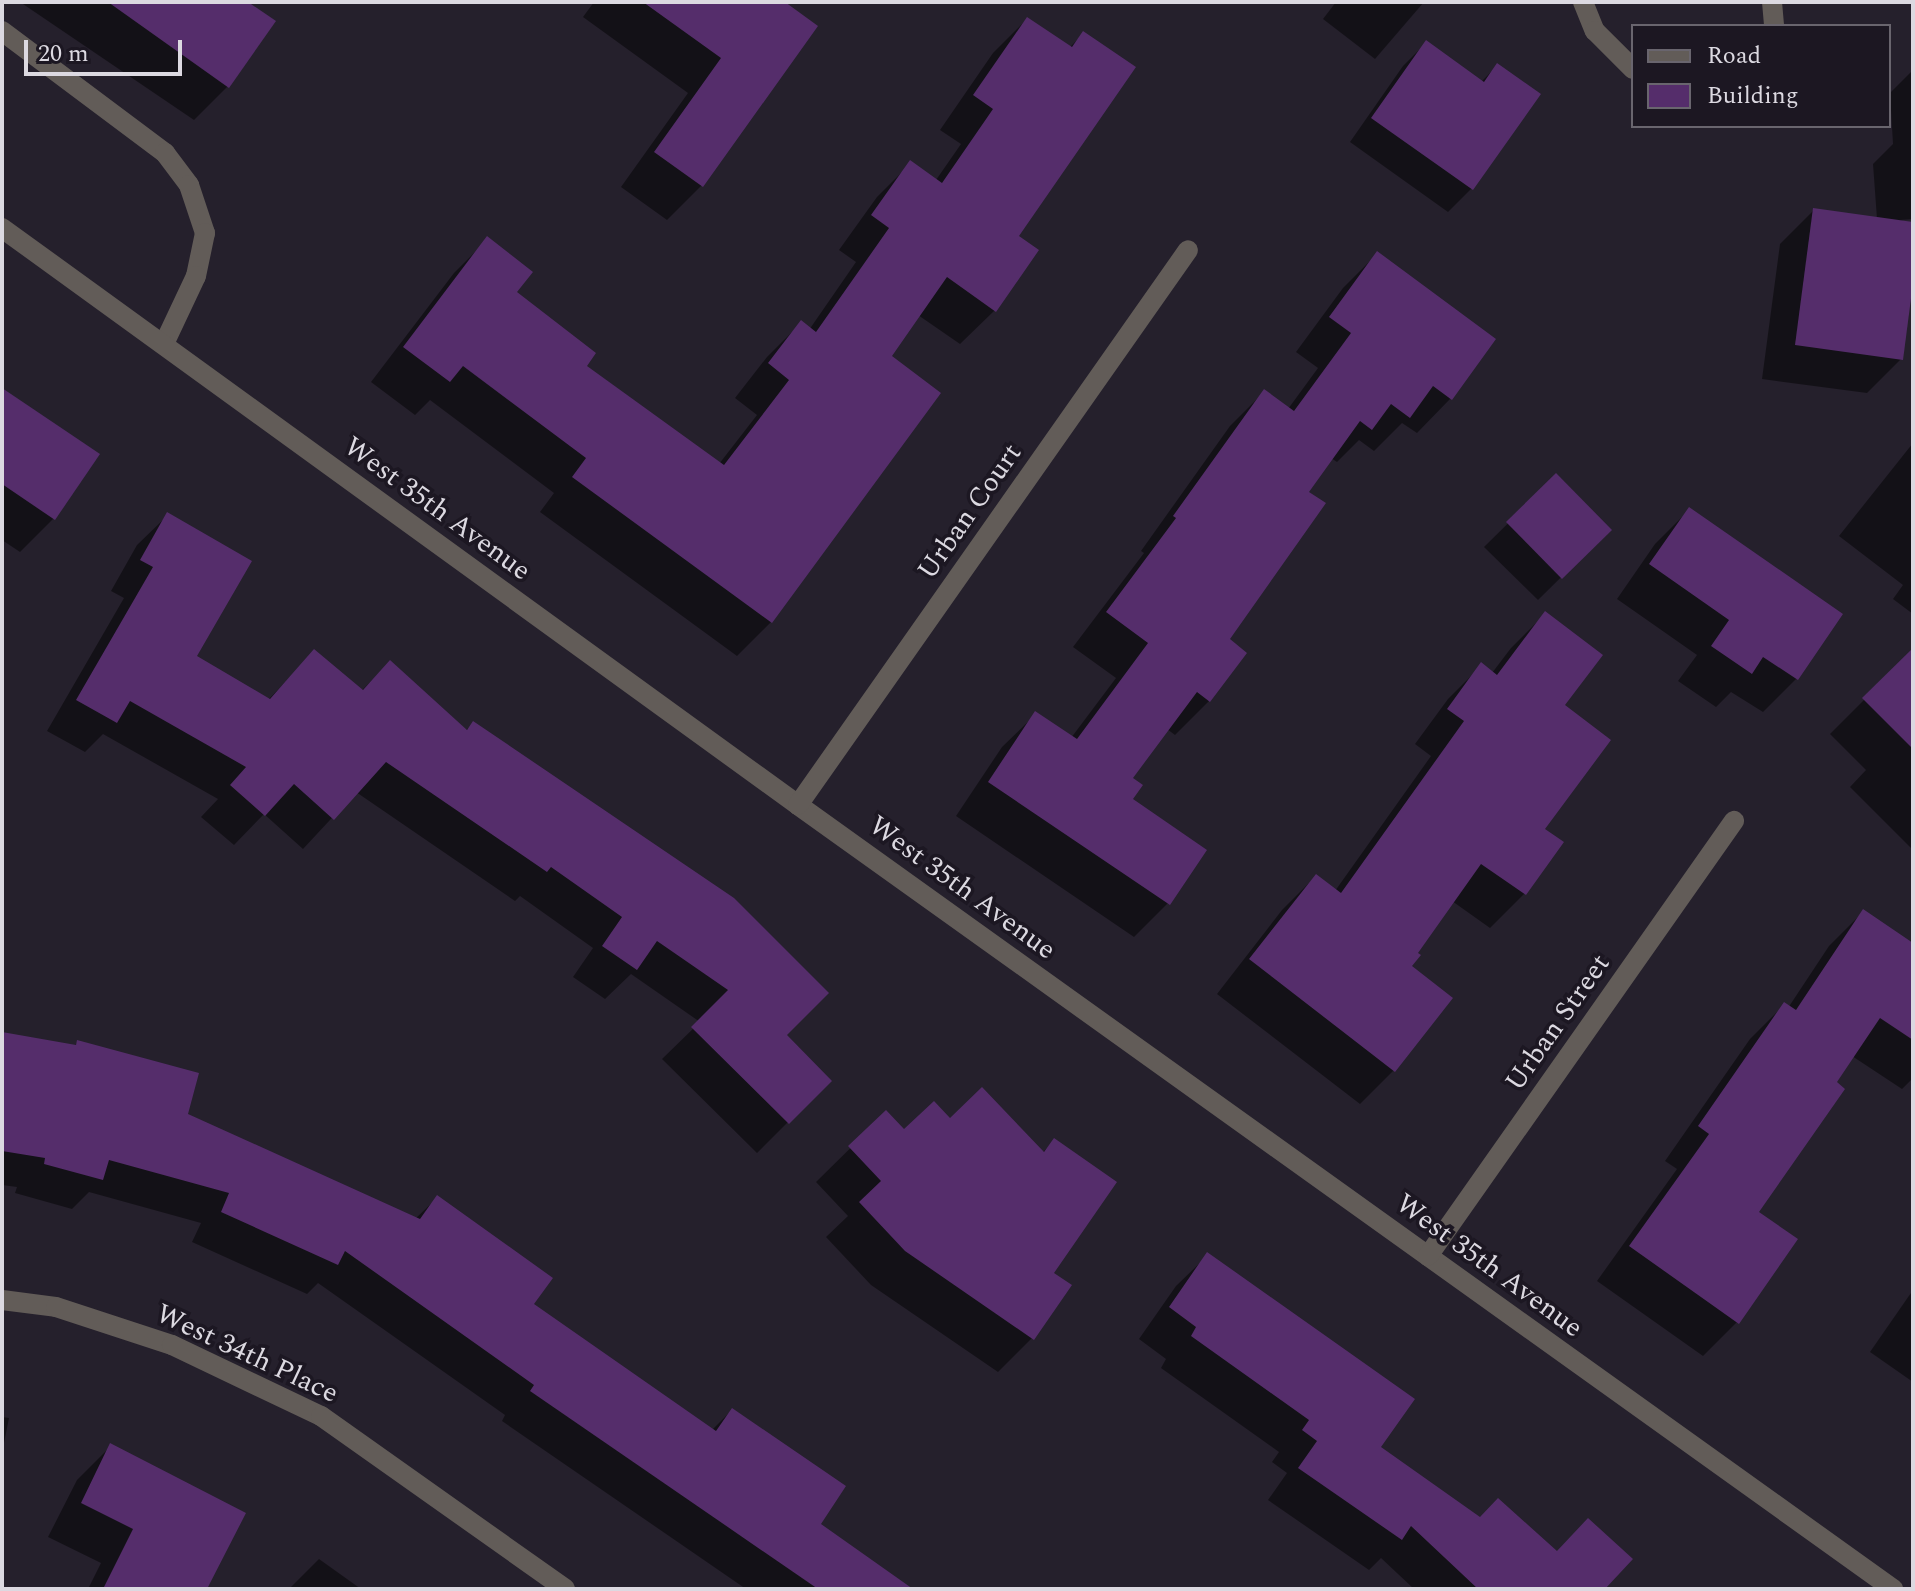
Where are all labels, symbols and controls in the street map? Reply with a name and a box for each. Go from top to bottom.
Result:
scale bar [28,24,186,74]
legend [1631,24,1891,128]
text: 20 m [38,36,89,72]
text: Road [1707,38,1761,74]
text: Building [1707,78,1799,114]
street label: West 35th Avenue [337,430,537,588]
street label: Urban Court [911,438,1029,586]
street label: West 35th Avenue [862,809,1062,967]
street label: Urban Street [1498,948,1618,1098]
street label: West 35th Avenue [1389,1187,1589,1345]
street label: West 34th Place [151,1297,343,1411]

